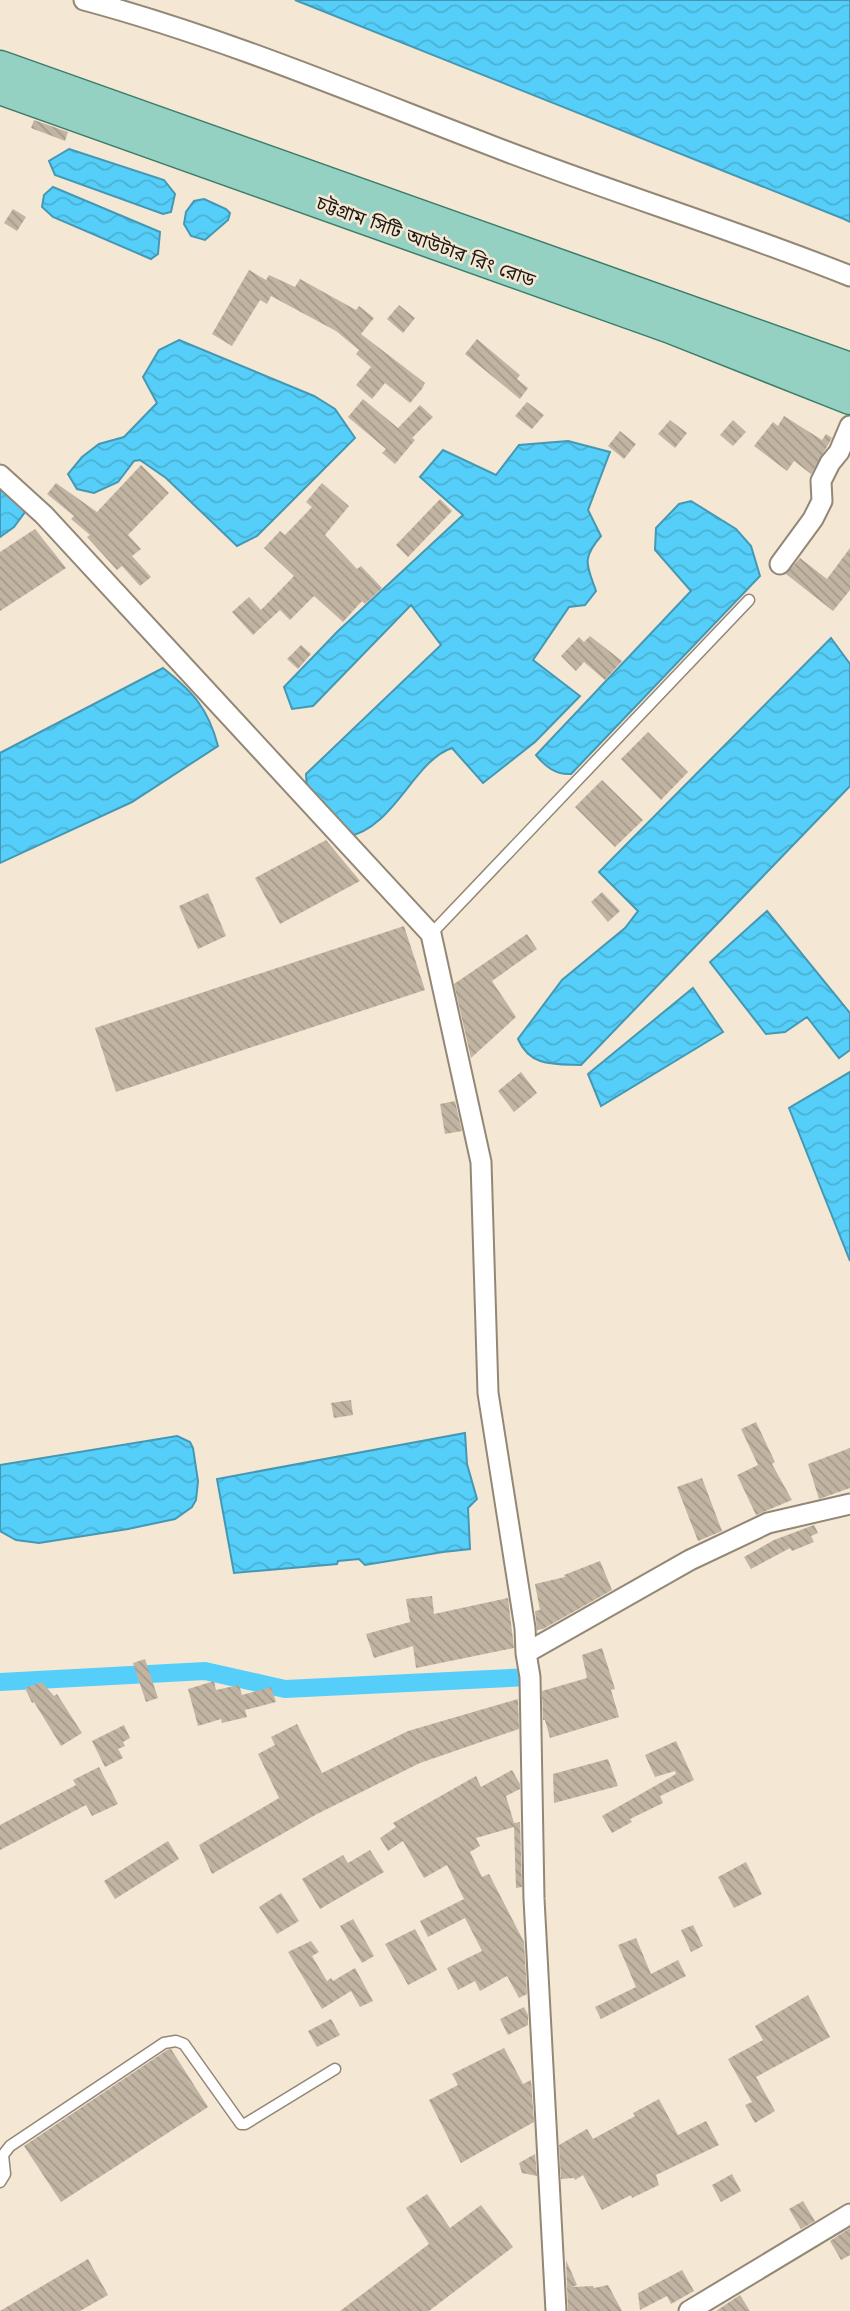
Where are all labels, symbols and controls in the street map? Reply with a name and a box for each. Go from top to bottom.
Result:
street label: চট্টগ্রাম সিটি আউটার রিং রোড [313,191,539,291]

